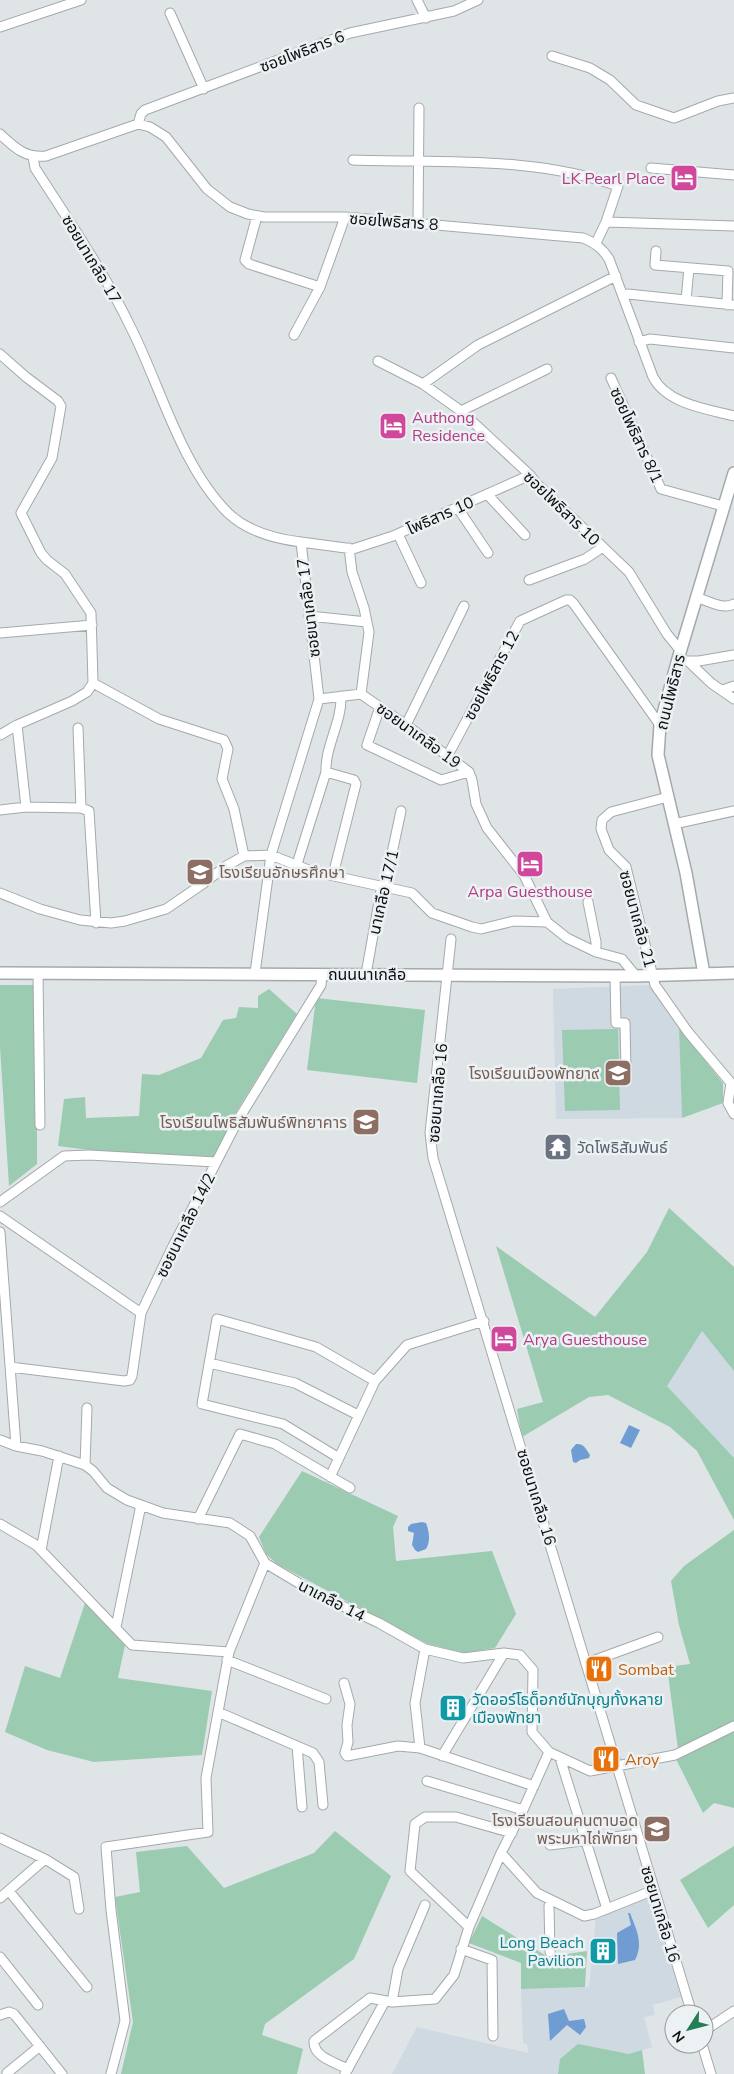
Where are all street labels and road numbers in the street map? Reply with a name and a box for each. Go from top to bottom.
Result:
street label: ซอยโพธิสาร 6 [257,26,348,78]
street label: ซอยโพธิสาร 8 [349,208,439,236]
street label: ซอยนาเกลือ 17 [56,211,126,308]
street label: ซอยโพธิสาร 8/1 [604,384,668,487]
street label: ซอยโพธิสาร 10 [518,466,604,551]
street label: โพธิสาร 10 [403,491,477,540]
street label: ซอยนาเกลือ 17 [292,557,326,659]
street label: ซอยโพธิสาร 12 [459,627,525,724]
street label: ถนนโพธิสาร [651,652,691,732]
street label: ซอยนาเกลือ 19 [372,698,465,774]
street label: นาเกลือ 17/1 [364,848,404,937]
street label: ซอยนาเกลือ 21 [613,868,661,970]
street label: ถนนนาเกลือ [328,964,406,986]
street label: ซอยนาเกลือ 16 [423,1042,453,1144]
street label: ซอยนาเกลือ 14/2 [151,1169,221,1281]
street label: ซอยนาเกลือ 16 [511,1446,561,1548]
street label: นาเกลือ 14 [294,1575,369,1627]
street label: ซอยนาเกลือ 16 [635,1863,685,1965]

